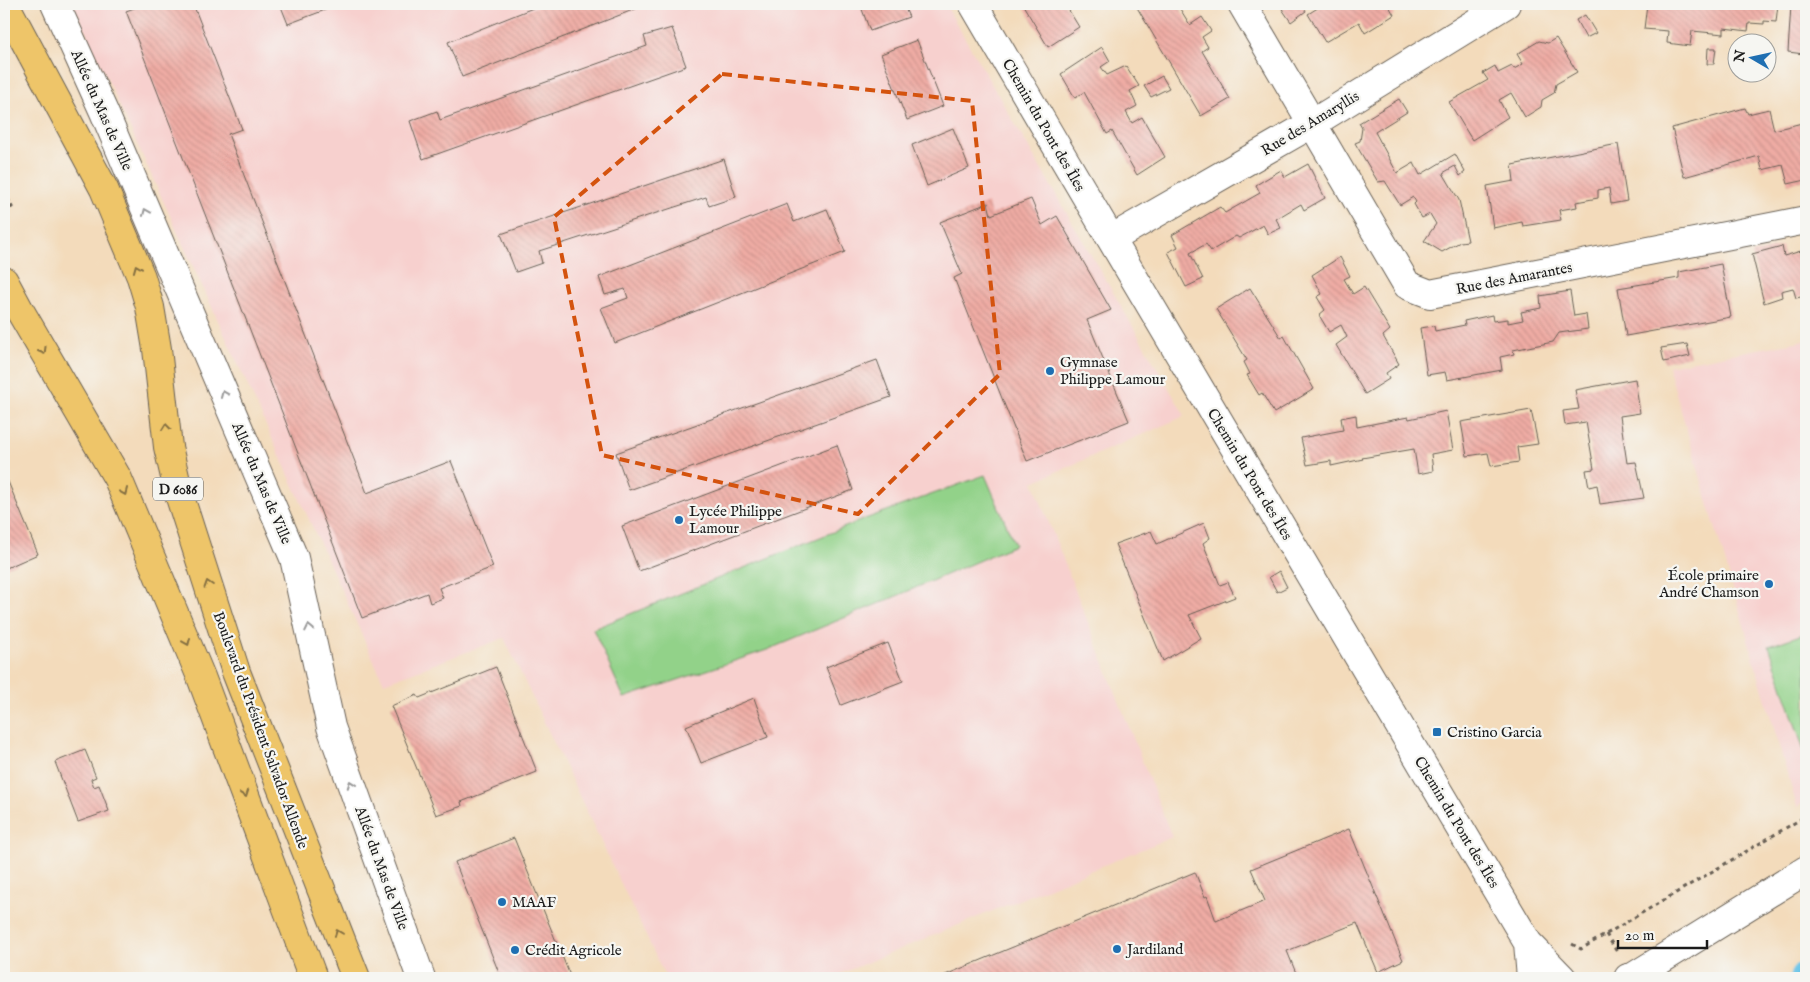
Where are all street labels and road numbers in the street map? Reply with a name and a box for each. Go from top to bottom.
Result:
street label: Allée du Mas de Ville [66,46,137,174]
street label: Chemin du Pont des Îles [998,55,1089,195]
street label: Rue des Amaryllis [1258,87,1363,160]
street label: Rue des Amarantes [1454,258,1574,299]
street label: Chemin du Pont des Îles [1203,405,1296,544]
street label: Allée du Mas de Ville [227,418,296,547]
road number: D 6086 [153,478,203,500]
street label: Boulevard du Président Salvador Allende [209,609,312,852]
street label: Chemin du Pont des Îles [1410,753,1503,892]
street label: Allée du Mas de Ville [350,803,413,933]

